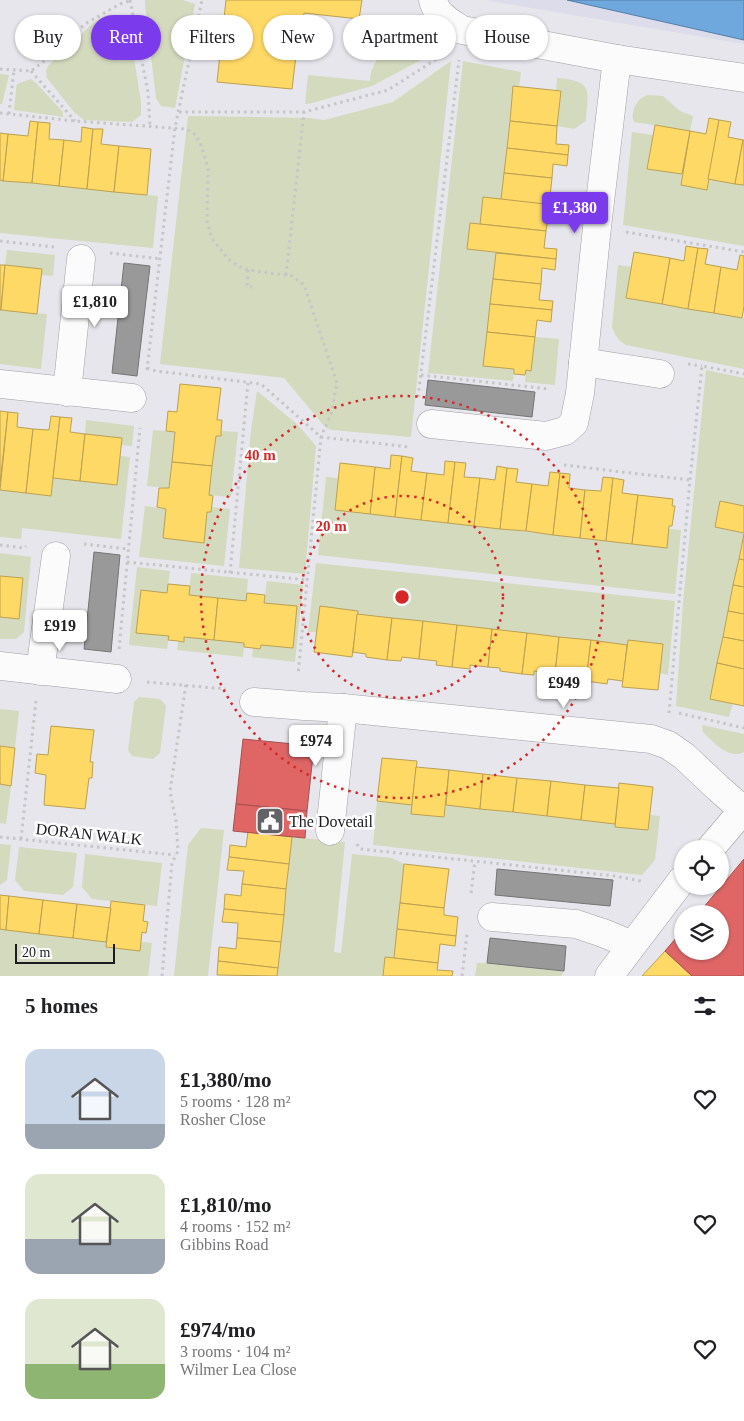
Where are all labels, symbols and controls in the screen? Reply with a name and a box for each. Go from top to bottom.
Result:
chip: Buy [15,15,81,60]
chip: Rent [91,15,161,60]
chip: Filters [171,15,253,60]
chip: New [263,15,333,60]
chip: Apartment [343,15,456,60]
chip: House [466,15,548,60]
pin: £1,380 [534,192,616,234]
text: £1,380 [553,199,597,216]
pin: £1,810 [54,286,136,328]
text: £1,810 [73,293,117,310]
text: 40 m [244,447,276,463]
text: 20 m [315,518,347,534]
centre of rings [393,588,411,606]
pin: £919 [30,610,90,652]
text: £919 [44,617,76,634]
pin: £949 [534,666,594,709]
text: £949 [548,674,580,691]
pin: £974 [286,724,346,767]
text: £974 [300,732,332,749]
public building icon: The Dovetail [255,806,285,836]
place label: The Dovetail [289,813,374,830]
street label: DORAN WALK [35,820,143,848]
map controls [674,840,729,960]
button: locate [674,840,729,895]
button: layers [674,905,729,960]
scale bar [15,941,115,964]
text: 20 m [22,945,50,960]
icon: filters [691,992,719,1020]
text: 5 homes [25,994,98,1018]
text: £1,380/mo [180,1068,272,1092]
icon: home [65,1069,125,1129]
icon: heart [691,1085,719,1113]
text: 5 rooms · 128 m² [180,1093,291,1110]
text: Rosher Close [180,1111,266,1128]
text: £1,810/mo [180,1193,272,1217]
icon: home [65,1194,125,1254]
icon: heart [691,1210,719,1238]
text: 4 rooms · 152 m² [180,1218,291,1235]
text: Gibbins Road [180,1236,268,1253]
text: £974/mo [180,1318,256,1342]
icon: home [65,1319,125,1379]
icon: heart [691,1335,719,1363]
text: 3 rooms · 104 m² [180,1343,291,1360]
text: Wilmer Lea Close [180,1361,297,1378]

